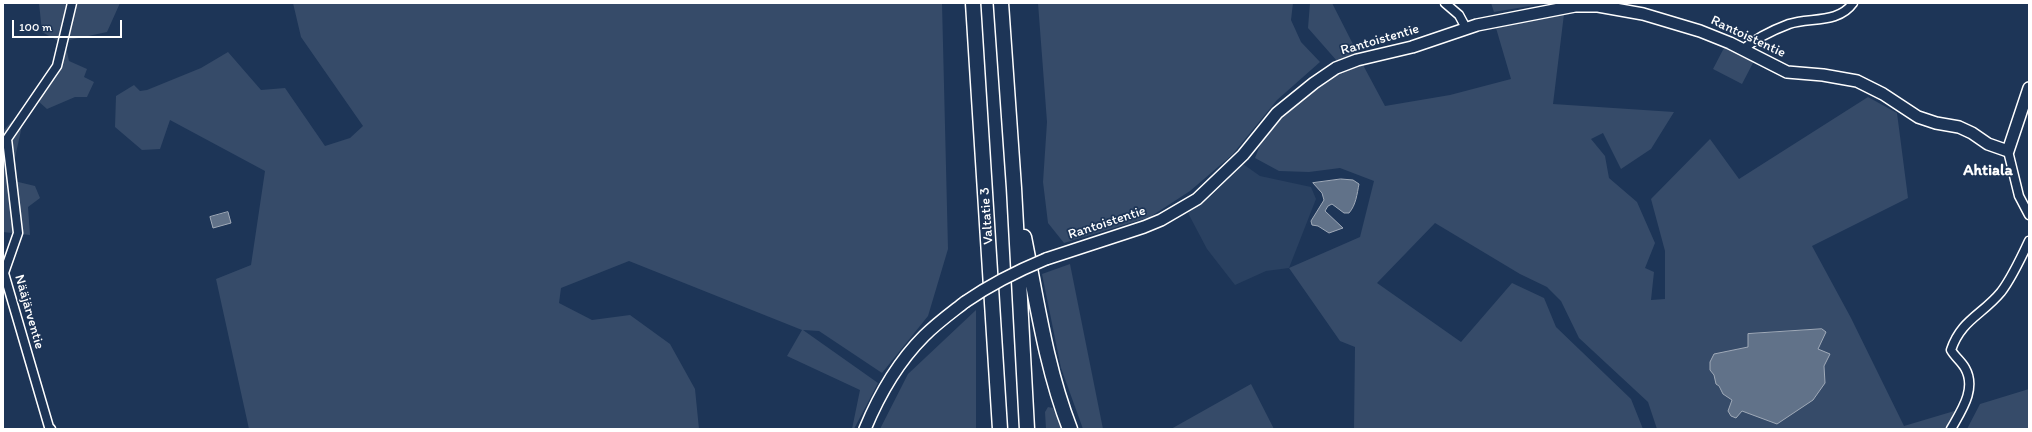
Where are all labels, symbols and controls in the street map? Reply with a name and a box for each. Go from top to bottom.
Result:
scale bar [14,12,124,38]
street label: Rantoistentie [1708,12,1788,62]
text: 100 m [19,20,52,34]
street label: Rantoistentie [1339,21,1421,59]
district label: Ahtiala [1963,161,2013,181]
street label: Valtatie 3 [977,187,997,245]
street label: Rantoistentie [1066,203,1148,243]
street label: Nääjärventie [10,273,48,351]

